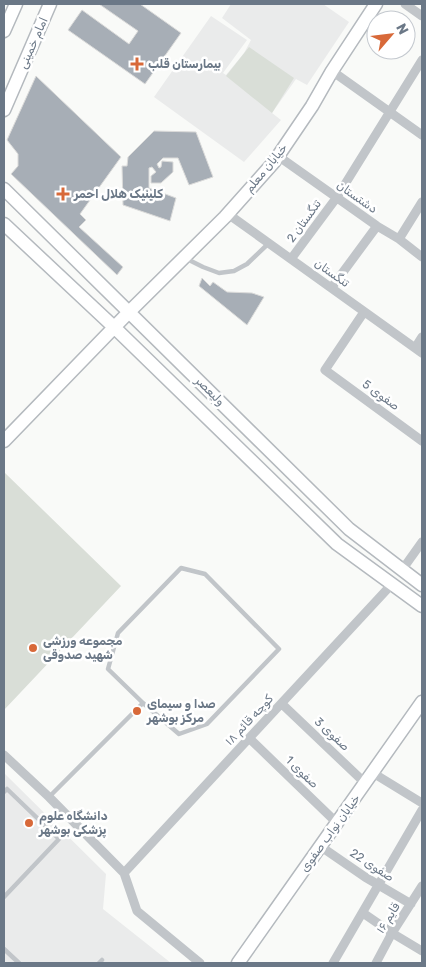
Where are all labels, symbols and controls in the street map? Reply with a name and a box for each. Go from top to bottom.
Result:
north arrow [366,10,416,60]
street label: امام خمینی [15,15,52,72]
text: N [392,21,412,38]
marker: بیمارستان قلب [130,57,144,71]
place label: بیمارستان قلب [148,57,221,71]
street label: خیابان معلم [242,141,291,196]
street label: دشتستان [334,178,380,216]
marker: کلینیک هلال احمر [56,187,70,201]
place label: کلینیک هلال احمر [73,187,163,201]
street label: تنگستان 2 [284,197,324,245]
street label: تنگستان [312,256,352,290]
street label: ولیعصر [191,373,228,409]
street label: صفوی 5 [359,377,402,414]
place label: مجموعه ورزشی شهید صدوقی [43,634,122,662]
marker: مجموعه ورزشی شهید صدوقی [27,642,39,654]
street label: کوچه قائم ۱۸ [222,691,277,749]
place label: صدا و سیمای مرکز بوشهر [146,697,216,725]
marker: صدا و سیمای مرکز بوشهر [131,705,143,717]
street label: صفوی 3 [311,714,352,754]
street label: صفوی 1 [282,753,321,792]
street label: خیابان نواب صفوی [297,791,364,875]
place label: دانشگاه علوم پزشکی بوشهر [38,809,108,839]
marker: دانشگاه علوم پزشکی بوشهر [23,817,35,829]
street label: صفوی 22 [347,846,397,885]
street label: قایم ۱۶ [373,900,404,936]

